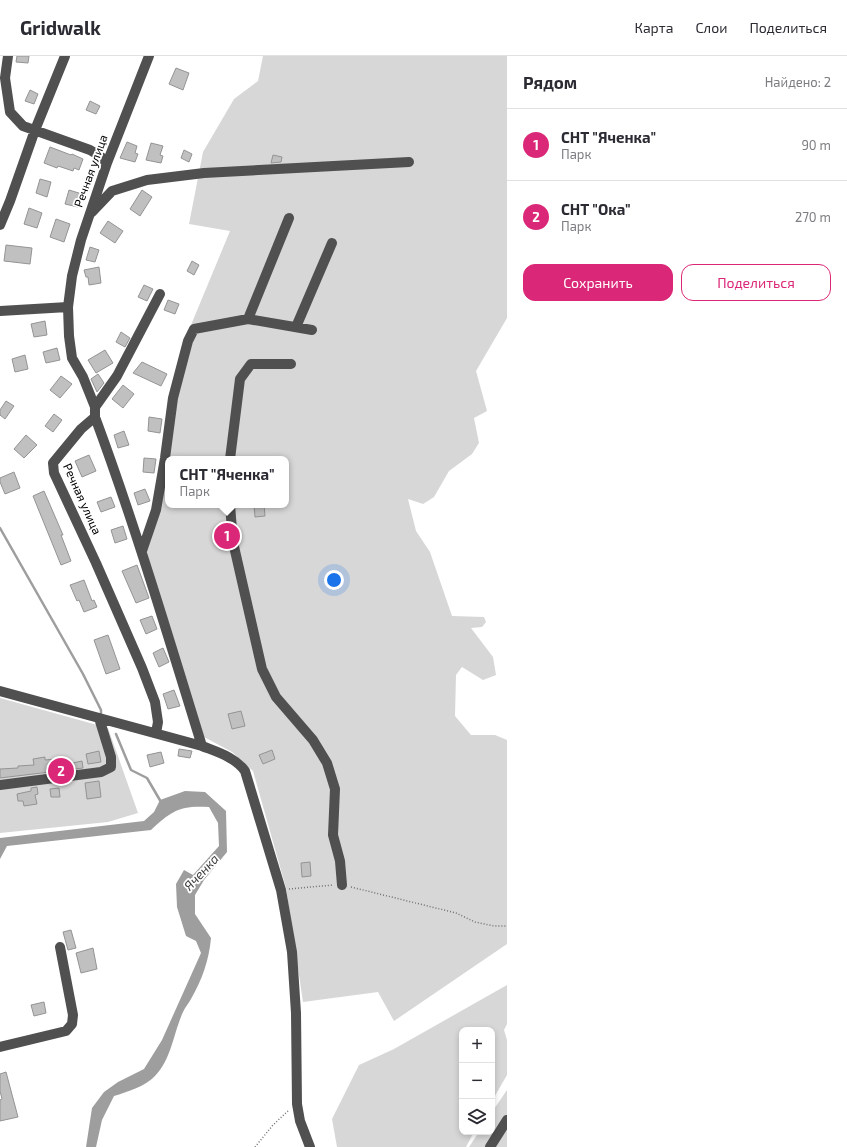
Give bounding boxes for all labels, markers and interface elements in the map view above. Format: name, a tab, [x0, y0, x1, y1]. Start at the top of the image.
text: Gridwalk	[20, 16, 101, 39]
text: Карта	[634, 19, 673, 36]
text: Слои	[695, 19, 727, 36]
text: Поделиться	[749, 19, 827, 36]
text: Рядом	[523, 72, 577, 92]
text: Найдено: 2	[765, 74, 831, 90]
text: СНТ "Яченка"	[561, 128, 656, 146]
street label: Речная улица	[70, 132, 111, 209]
text: 1	[533, 137, 539, 153]
text: 90 m	[801, 137, 831, 153]
text: Парк	[561, 146, 591, 162]
text: СНТ "Ока"	[561, 200, 631, 218]
text: 2	[532, 209, 540, 225]
text: 270 m	[795, 209, 831, 225]
text: Парк	[561, 218, 591, 234]
button: Сохранить	[523, 264, 673, 301]
button: Поделиться	[681, 264, 831, 301]
popup	[165, 456, 289, 508]
street label: Речная улица	[60, 461, 105, 537]
text: СНТ "Яченка"	[179, 465, 275, 483]
text: Парк	[179, 483, 210, 499]
pin: 1	[214, 521, 240, 551]
your location	[324, 570, 344, 590]
pin: 2	[48, 756, 74, 786]
water label: Яченка	[180, 851, 222, 893]
map controls	[459, 1027, 495, 1135]
button: +	[459, 1027, 495, 1063]
button: −	[459, 1063, 495, 1099]
button: layers	[459, 1099, 495, 1135]

